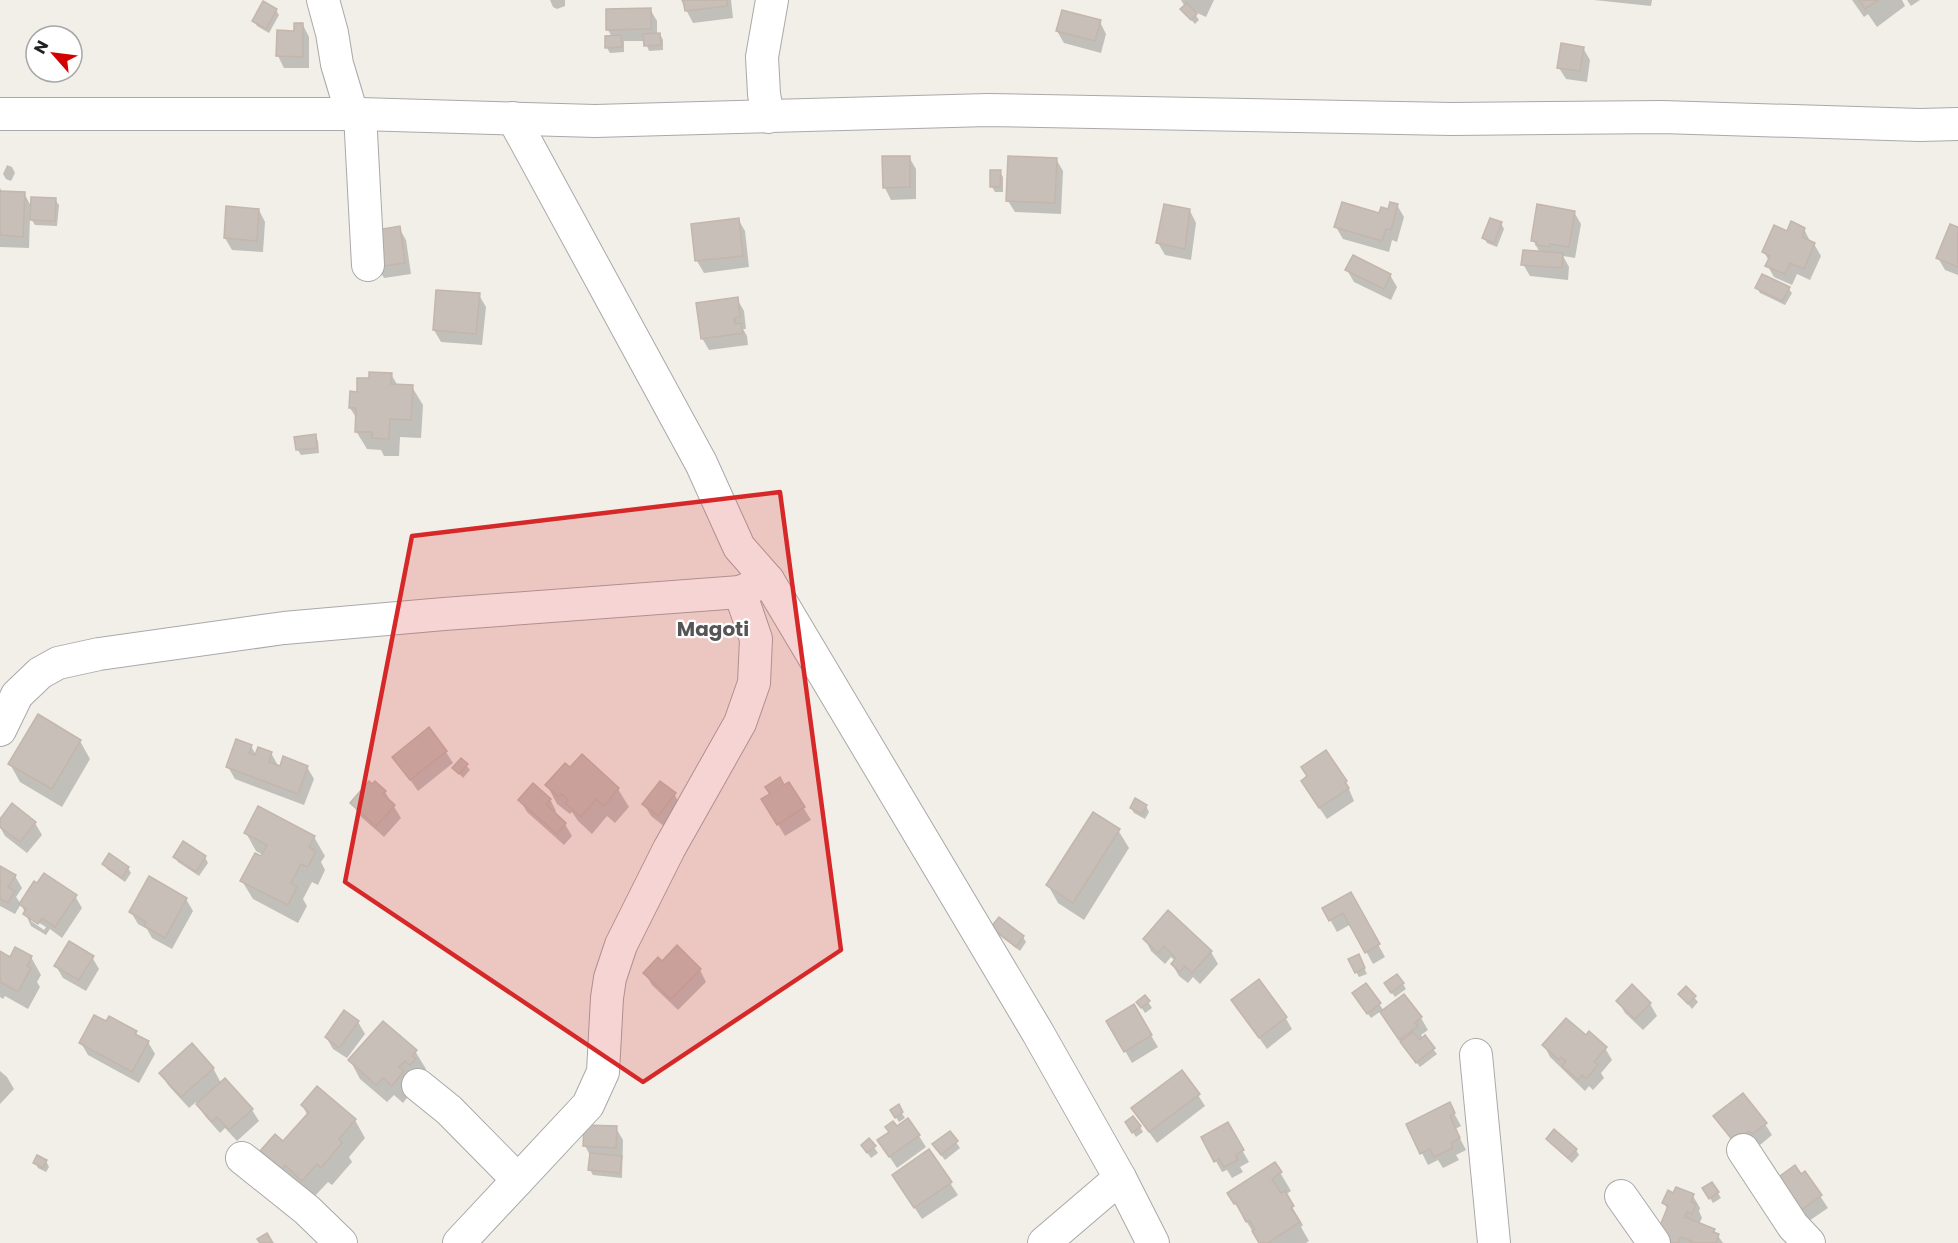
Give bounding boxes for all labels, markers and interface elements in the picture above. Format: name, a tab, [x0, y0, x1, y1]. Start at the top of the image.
north arrow	[24, 24, 84, 84]
text: N	[28, 36, 54, 58]
district label: Magoti	[677, 615, 749, 643]

